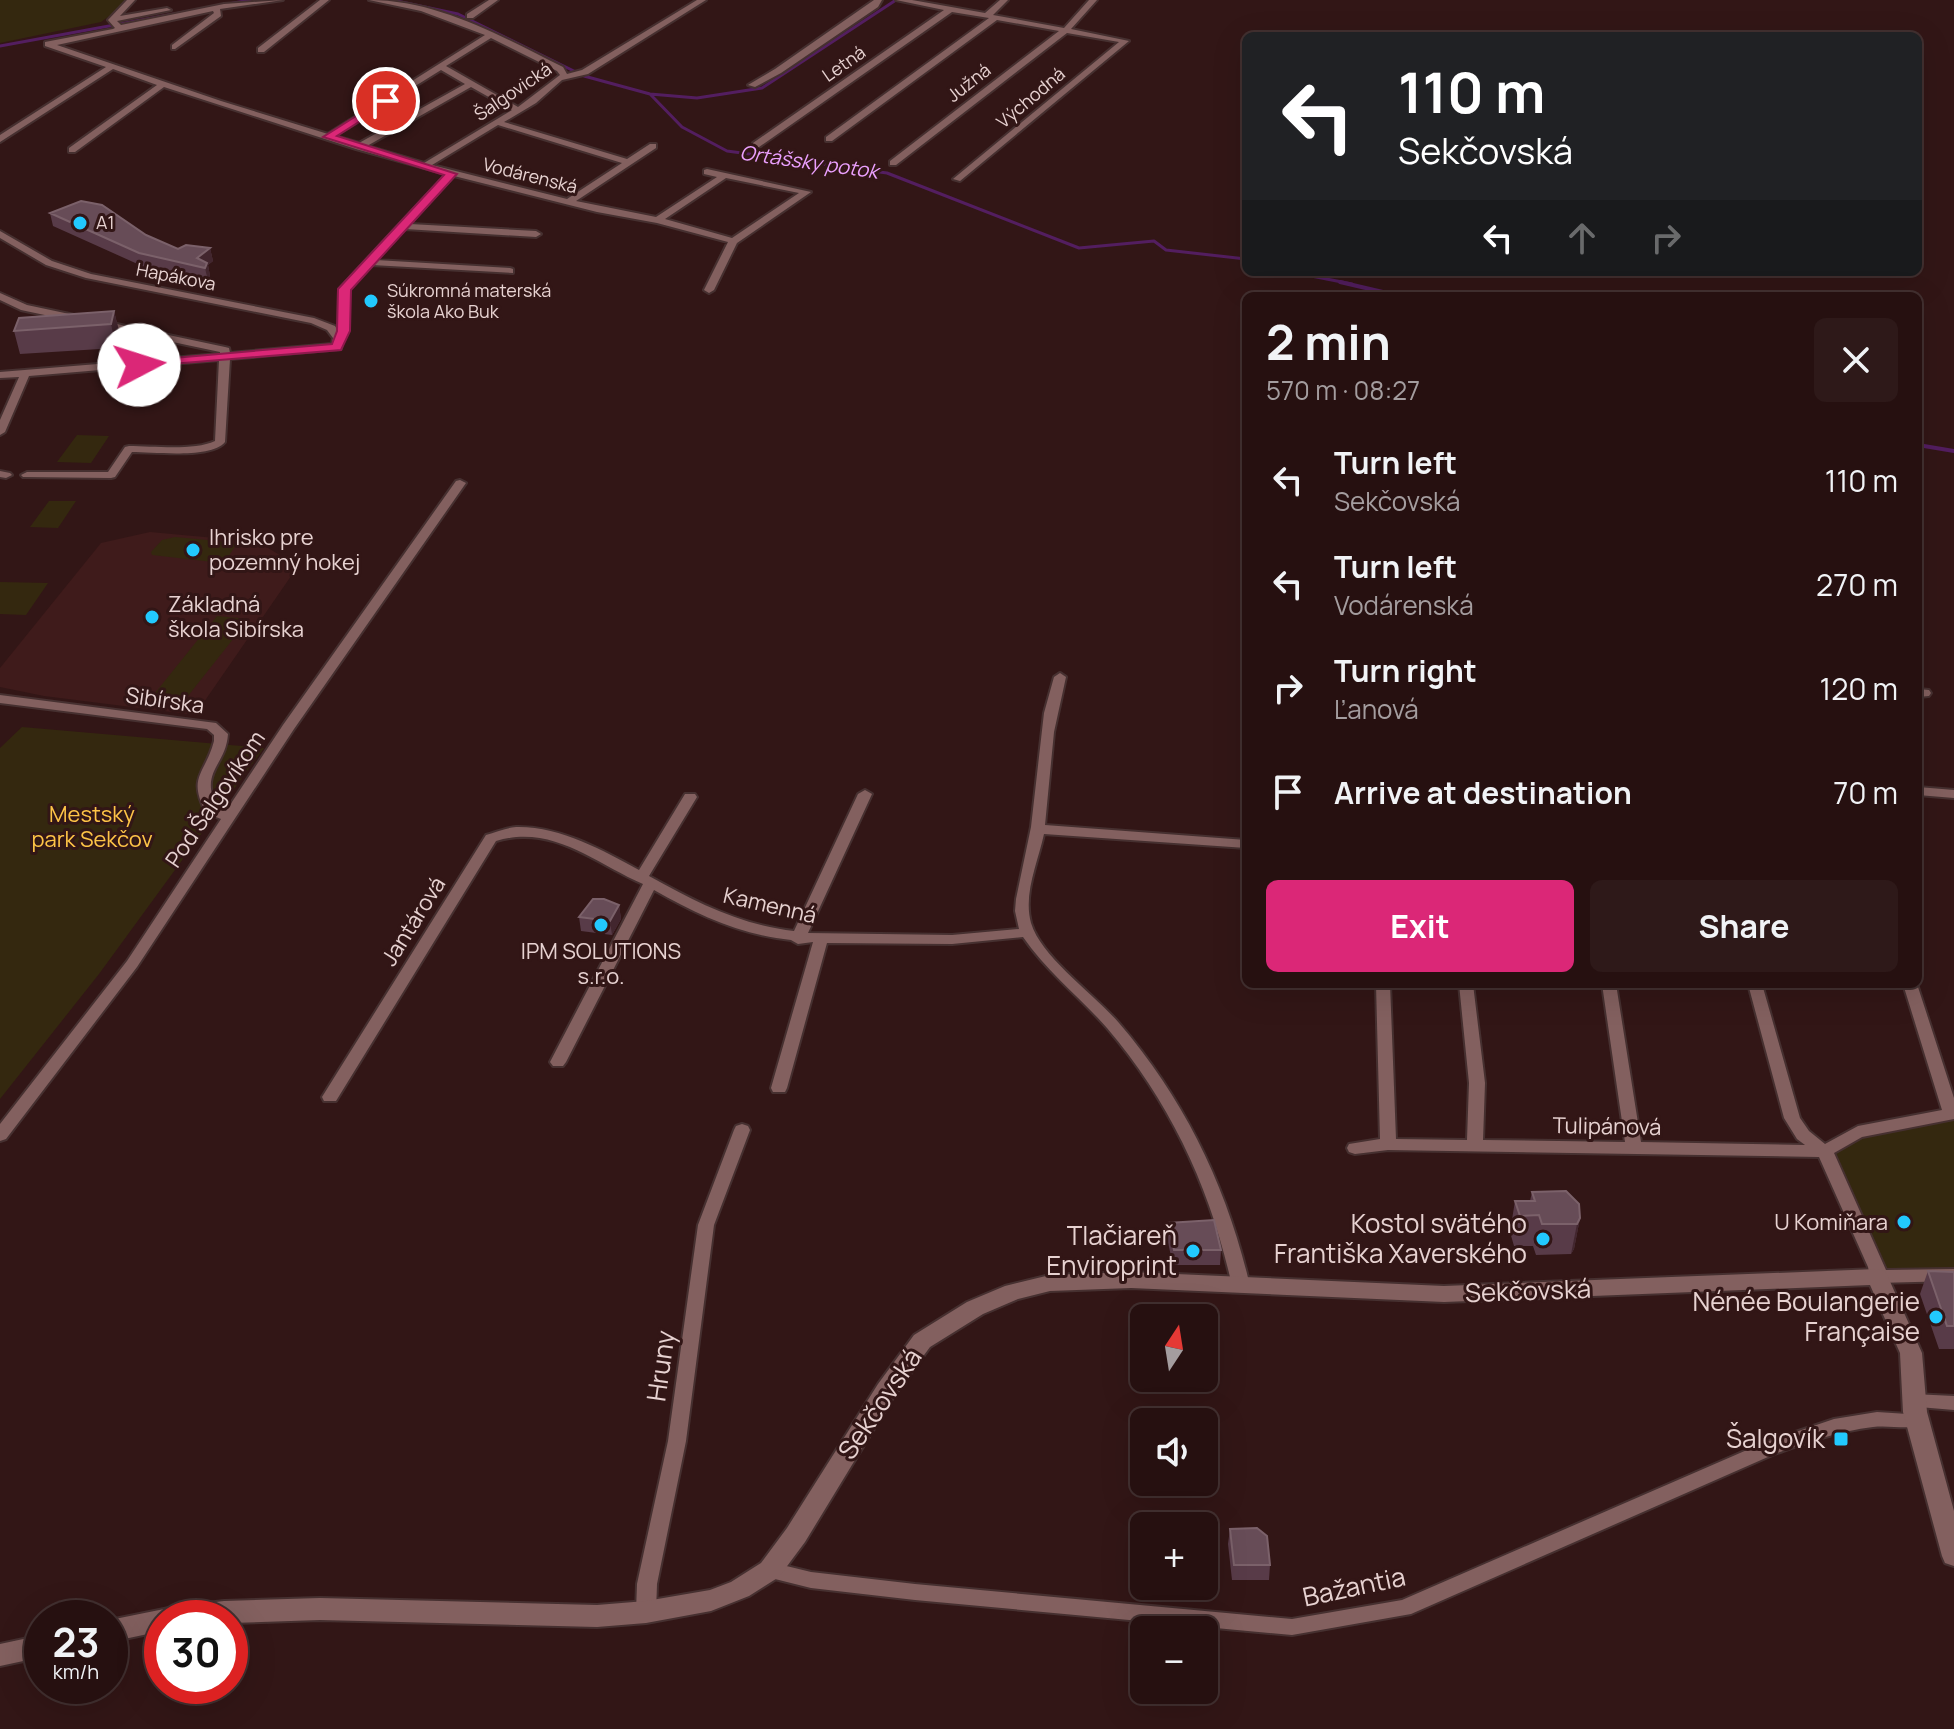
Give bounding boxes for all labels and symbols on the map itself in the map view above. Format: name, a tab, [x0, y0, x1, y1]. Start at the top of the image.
street label: Letná	[817, 40, 870, 87]
street label: Šalgovická	[469, 56, 556, 126]
street label: Južná	[942, 58, 995, 107]
street label: Východná	[991, 61, 1070, 133]
pin	[352, 67, 420, 135]
water label: Ortášsky potok	[738, 138, 883, 185]
street label: Vodárenská	[480, 152, 580, 198]
place label: A1	[96, 210, 114, 234]
marker: A1	[71, 214, 89, 232]
street label: Hapákova	[134, 257, 218, 295]
place label: Súkromná materská škola Ako Buk	[387, 278, 551, 323]
marker: Súkromná materská škola Ako Buk	[362, 292, 380, 310]
position arrow	[97, 323, 181, 407]
place label: Ihrisko pre pozemný hokej	[209, 522, 360, 577]
marker: Ihrisko pre pozemný hokej	[184, 541, 202, 559]
place label: Základná škola Sibírska	[168, 589, 304, 644]
marker: Základná škola Sibírska	[143, 608, 161, 626]
street label: Sibírska	[124, 680, 206, 720]
street label: Pod Šalgovíkom	[158, 725, 272, 873]
park label: Mestský park Sekčov	[31, 799, 153, 854]
street label: Jantárová	[374, 871, 452, 971]
street label: Kamenná	[720, 880, 820, 930]
marker: IPM SOLUTIONS s.r.o.	[592, 916, 610, 934]
place label: IPM SOLUTIONS s.r.o.	[521, 936, 681, 991]
street label: Tulipánová	[1552, 1110, 1662, 1142]
place label: Kostol svätého Františka Xaverského	[1274, 1205, 1527, 1271]
place label: U Komiňara	[1774, 1207, 1888, 1237]
marker: U Komiňara	[1895, 1213, 1913, 1231]
place label: Tlačiareň Enviroprint	[1046, 1217, 1177, 1283]
marker: Kostol svätého Františka Xaverského	[1534, 1230, 1552, 1248]
marker: Tlačiareň Enviroprint	[1184, 1242, 1202, 1260]
street label: Sekčovská	[1464, 1270, 1592, 1310]
place label: Nénée Boulangerie Française	[1692, 1283, 1920, 1349]
north arrow	[1130, 1304, 1218, 1392]
marker: Nénée Boulangerie Française	[1927, 1308, 1945, 1326]
street label: Hruny	[637, 1328, 683, 1404]
street label: Sekčovská	[829, 1341, 929, 1466]
place label: Šalgovík	[1726, 1420, 1826, 1456]
marker: Šalgovík	[1832, 1430, 1850, 1448]
street label: Bažantia	[1299, 1558, 1408, 1614]
speed limit sign: 30	[144, 1600, 248, 1704]

